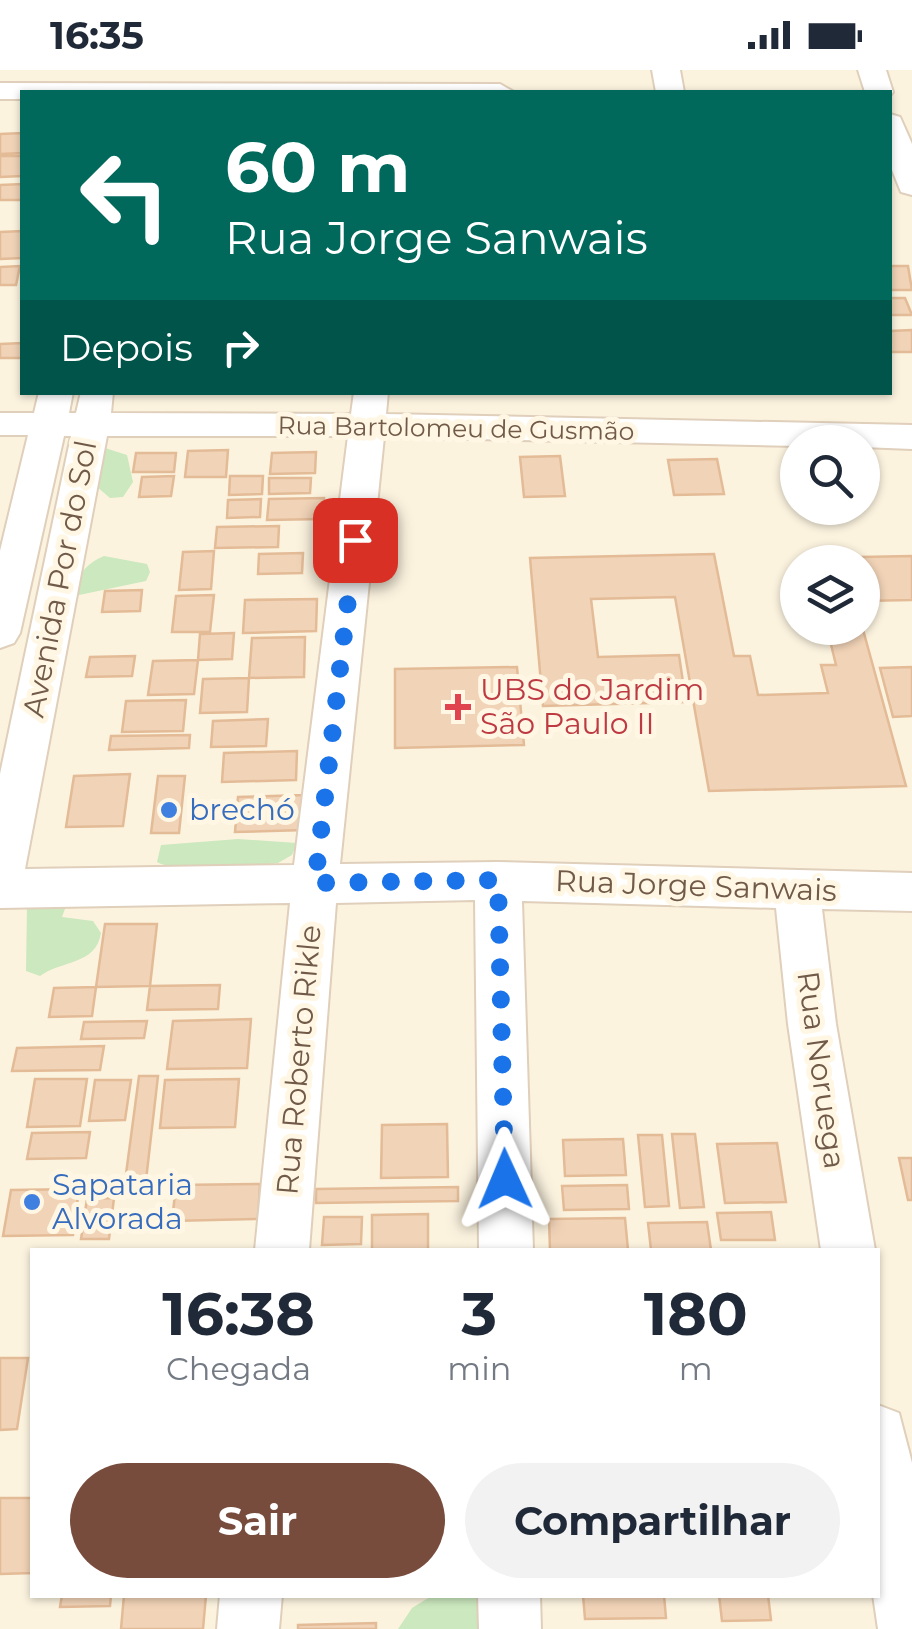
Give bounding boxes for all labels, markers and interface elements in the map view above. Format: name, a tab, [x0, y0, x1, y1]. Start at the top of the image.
text: 16:35	[50, 12, 144, 59]
text: 60 m	[225, 124, 410, 210]
icon: left	[60, 130, 190, 260]
text: Rua Jorge Sanwais	[225, 210, 648, 265]
icon: right	[213, 320, 268, 375]
text: Depois	[60, 324, 193, 371]
street label: Rua Bartolomeu de Gusmão	[277, 410, 635, 446]
map controls	[780, 425, 880, 645]
button: search	[780, 425, 880, 525]
street label: Avenida Por do Sol	[15, 437, 104, 720]
pin	[313, 498, 398, 583]
icon: arrive	[328, 513, 383, 568]
button: layers	[780, 545, 880, 645]
place label: UBS do Jardim São Paulo II	[480, 671, 704, 742]
marker: UBS do Jardim São Paulo II	[445, 694, 471, 720]
place label: brechó	[189, 791, 295, 828]
marker: brechó	[158, 799, 180, 821]
street label: Rua Jorge Sanwais	[555, 862, 837, 909]
street label: Rua Roberto Rikle	[268, 923, 329, 1197]
street label: Rua Noruega	[789, 969, 854, 1171]
position arrow	[453, 1127, 557, 1231]
place label: Sapataria Alvorada	[52, 1166, 193, 1237]
marker: Sapataria Alvorada	[21, 1191, 43, 1213]
text: 16:38	[162, 1277, 315, 1350]
text: 3	[462, 1277, 497, 1350]
text: 180	[644, 1277, 748, 1350]
text: Chegada	[166, 1349, 311, 1388]
text: min	[447, 1349, 511, 1388]
text: m	[679, 1349, 713, 1388]
button: Sair	[70, 1463, 445, 1578]
button: Compartilhar	[465, 1463, 840, 1578]

